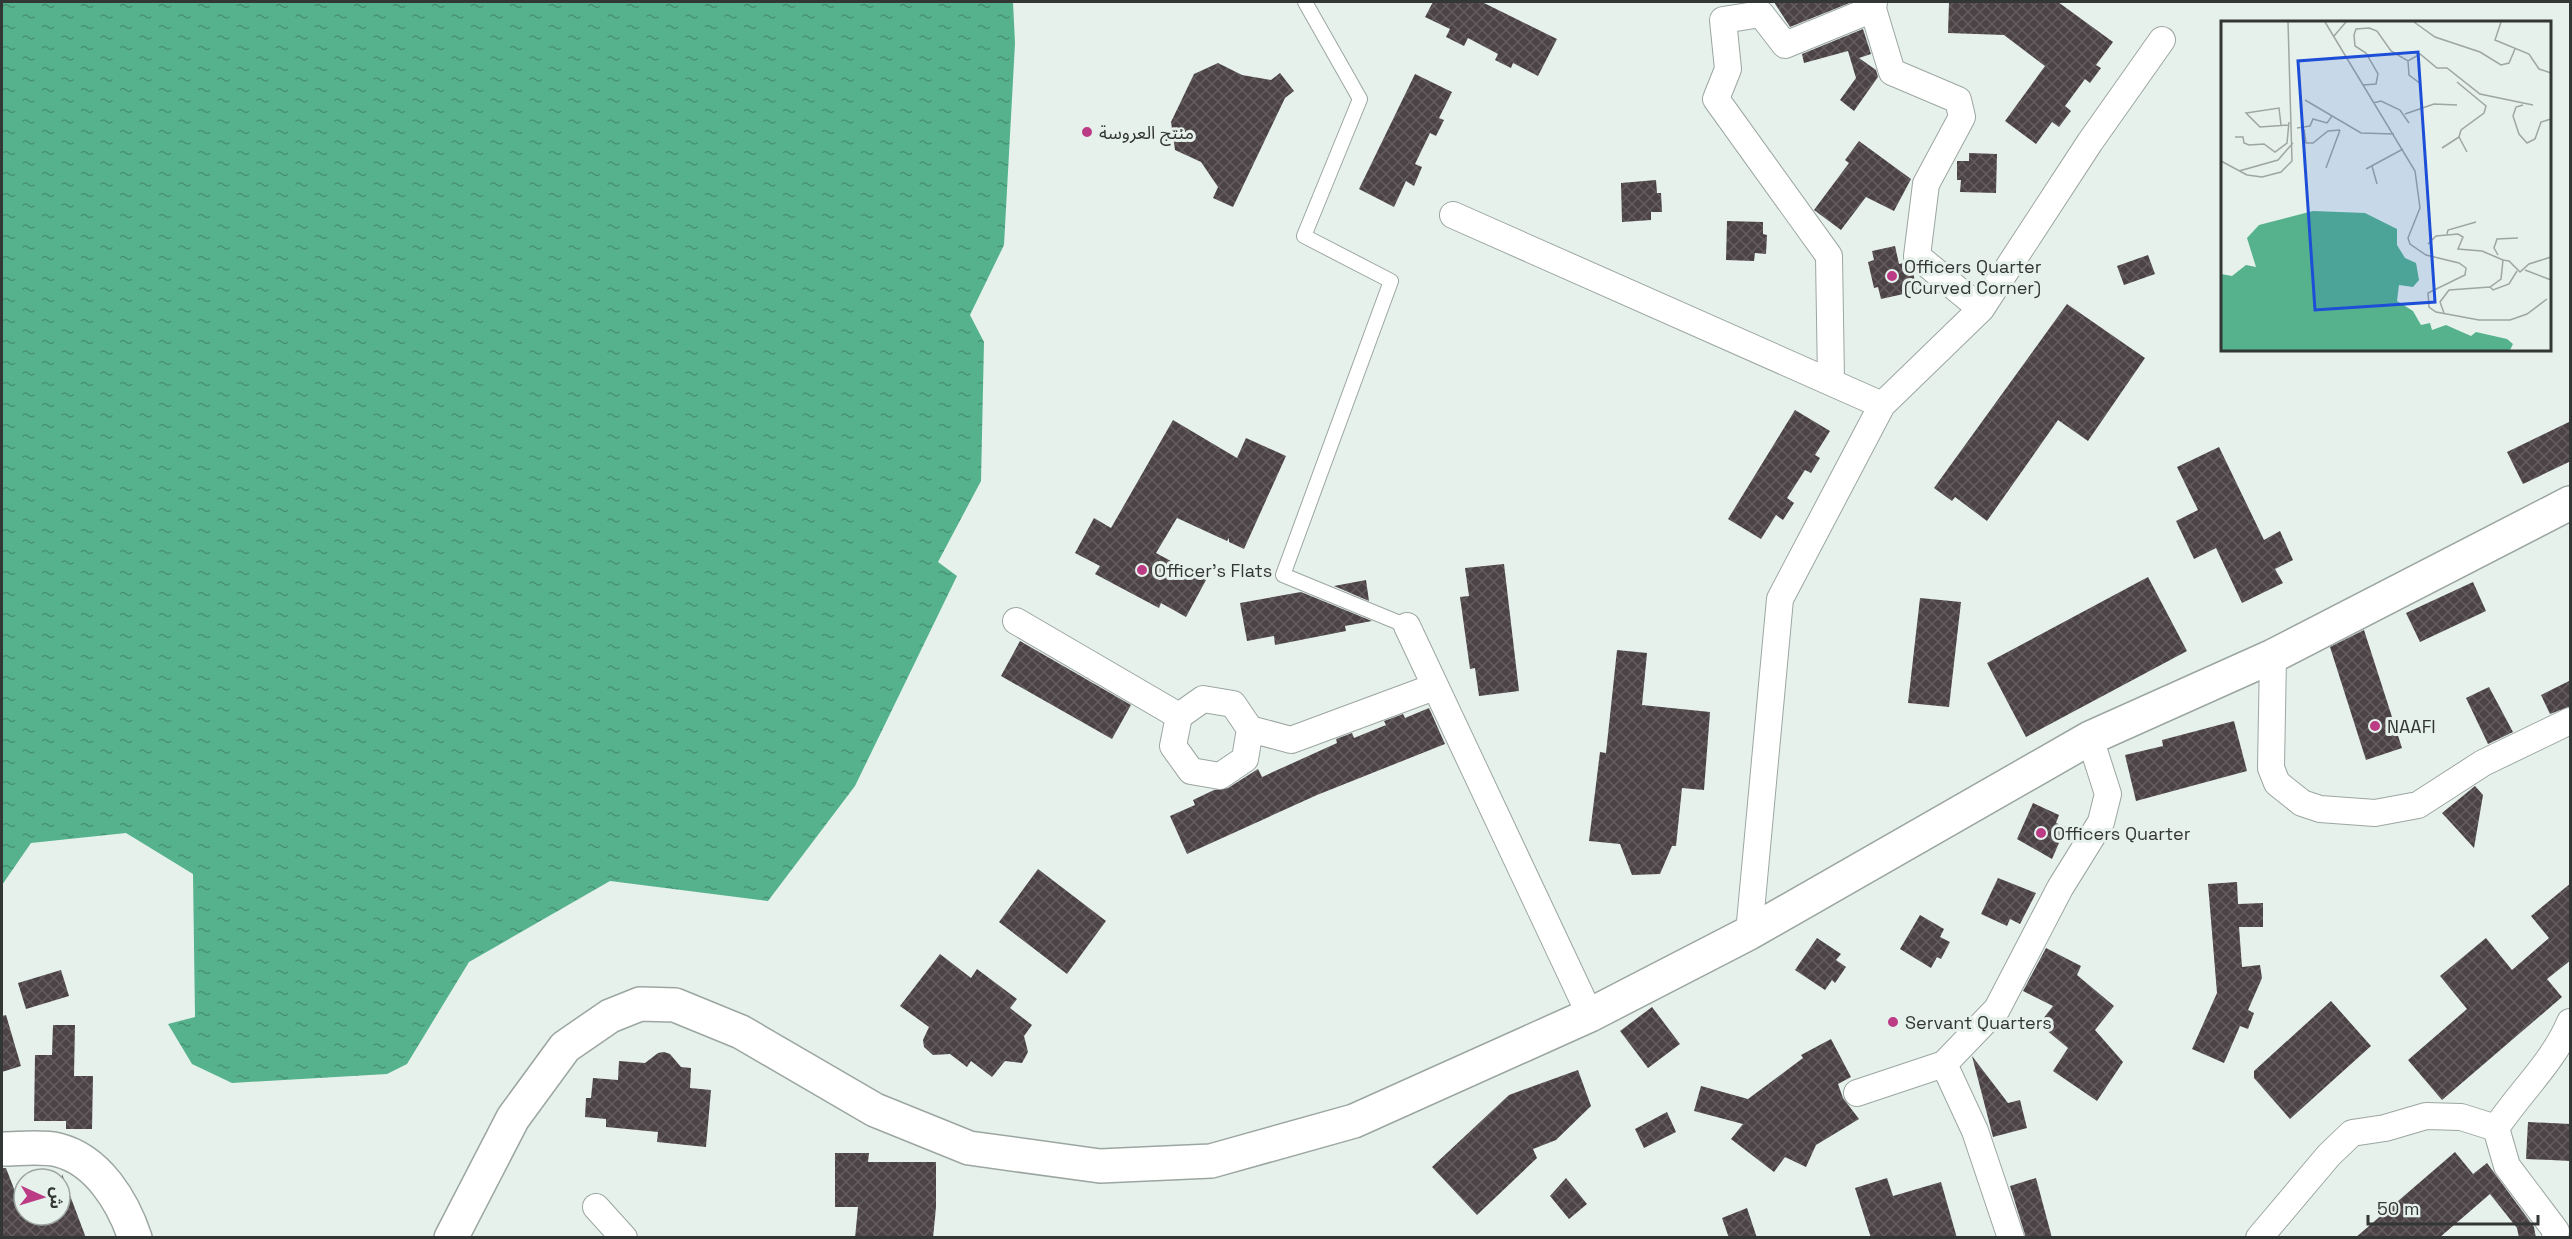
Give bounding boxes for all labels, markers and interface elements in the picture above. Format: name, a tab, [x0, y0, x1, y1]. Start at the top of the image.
inset map	[2221, 21, 2551, 351]
place label: منتج العروسة	[1099, 121, 1194, 146]
marker: منتج العروسة	[1080, 125, 1094, 139]
place label: Officers Quarter (Curved Corner)	[1904, 255, 2042, 299]
marker: Officers Quarter (Curved Corner)	[1885, 269, 1899, 283]
place label: Officer's Flats	[1154, 559, 1272, 582]
marker: Officer's Flats	[1135, 563, 1149, 577]
place label: NAAFI	[2387, 715, 2436, 738]
marker: NAAFI	[2368, 719, 2382, 733]
place label: Officers Quarter	[2053, 822, 2191, 845]
marker: Officers Quarter	[2034, 826, 2048, 840]
place label: Servant Quarters	[1905, 1011, 2052, 1034]
marker: Servant Quarters	[1886, 1015, 1900, 1029]
north arrow	[12, 1167, 72, 1227]
text: ش	[45, 1186, 68, 1210]
scale bar	[2368, 1188, 2538, 1226]
text: 50 m	[2377, 1197, 2419, 1220]

